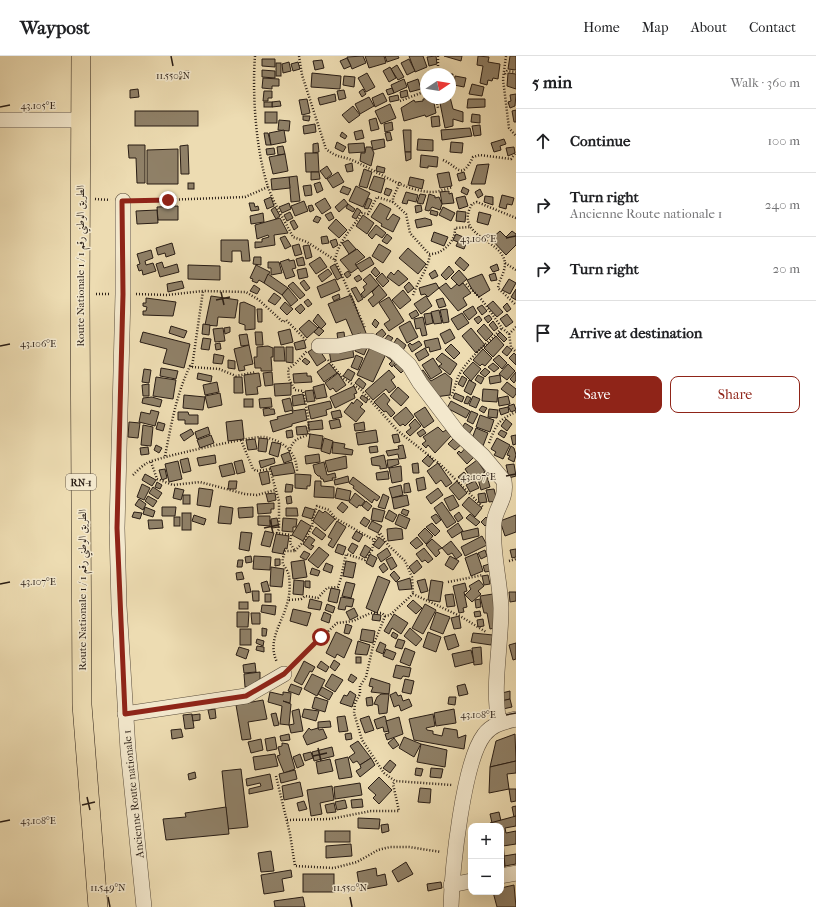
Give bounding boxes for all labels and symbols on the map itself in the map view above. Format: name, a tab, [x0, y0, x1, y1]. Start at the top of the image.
north arrow	[420, 68, 456, 104]
text: 11.550°N	[156, 70, 190, 82]
text: 43.105°E	[20, 100, 56, 112]
street label: Route Nationale 1 / الطريق الوطني رقم 1	[74, 185, 91, 347]
route end	[159, 191, 177, 209]
text: 43.106°E	[460, 233, 496, 245]
text: 43.106°E	[20, 338, 56, 350]
text: 43.107°E	[460, 471, 496, 483]
road number: RN-1	[66, 474, 96, 490]
street label: Route Nationale 1 / الطريق الوطني رقم 1	[76, 509, 93, 671]
text: 43.107°E	[20, 576, 56, 588]
route start	[312, 628, 330, 646]
text: 43.108°E	[460, 709, 496, 721]
street label: Ancienne Route nationale 1	[120, 729, 147, 860]
text: 43.108°E	[20, 815, 56, 827]
text: 11.549°N	[90, 882, 126, 894]
text: 11.550°N	[333, 882, 367, 894]

